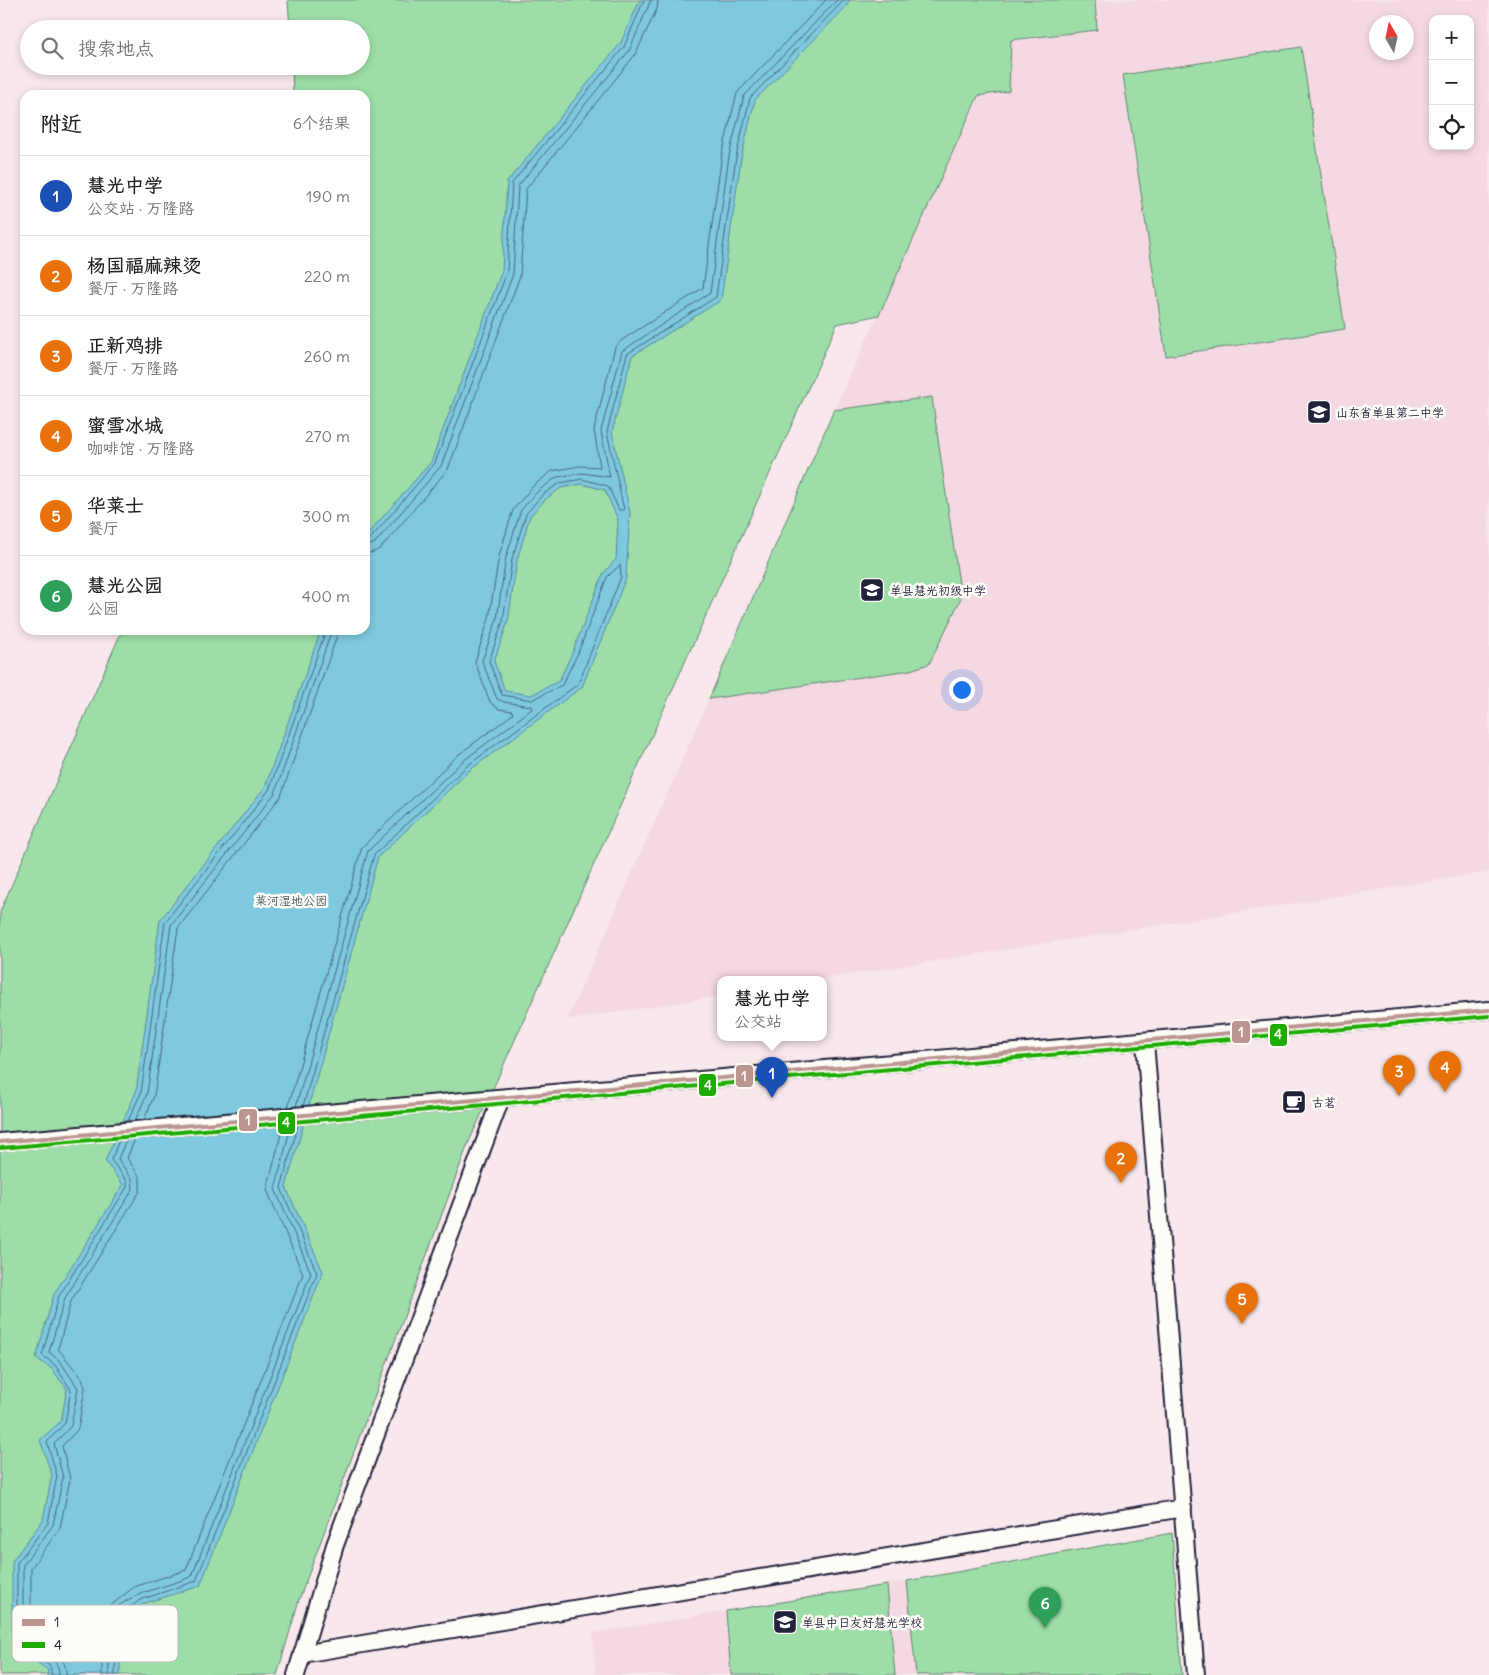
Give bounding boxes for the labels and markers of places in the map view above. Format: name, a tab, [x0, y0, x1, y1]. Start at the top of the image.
school or university icon: 山东省单县第二中学	[1306, 399, 1332, 425]
place label: 山东省单县第二中学	[1336, 405, 1444, 420]
school or university icon: 单县慧光初级中学	[859, 577, 885, 603]
place label: 单县慧光初级中学	[890, 583, 986, 598]
pin: 4	[1429, 1051, 1461, 1092]
pin: 3	[1383, 1055, 1415, 1096]
pin: 1	[756, 1057, 788, 1098]
cafe icon: 古茗	[1281, 1089, 1307, 1115]
place label: 古茗	[1312, 1095, 1336, 1110]
pin: 2	[1105, 1142, 1137, 1183]
pin: 5	[1226, 1283, 1258, 1324]
pin: 6	[1029, 1587, 1061, 1628]
school or university icon: 单县中日友好慧光学校	[772, 1609, 798, 1635]
place label: 单县中日友好慧光学校	[802, 1615, 922, 1630]

